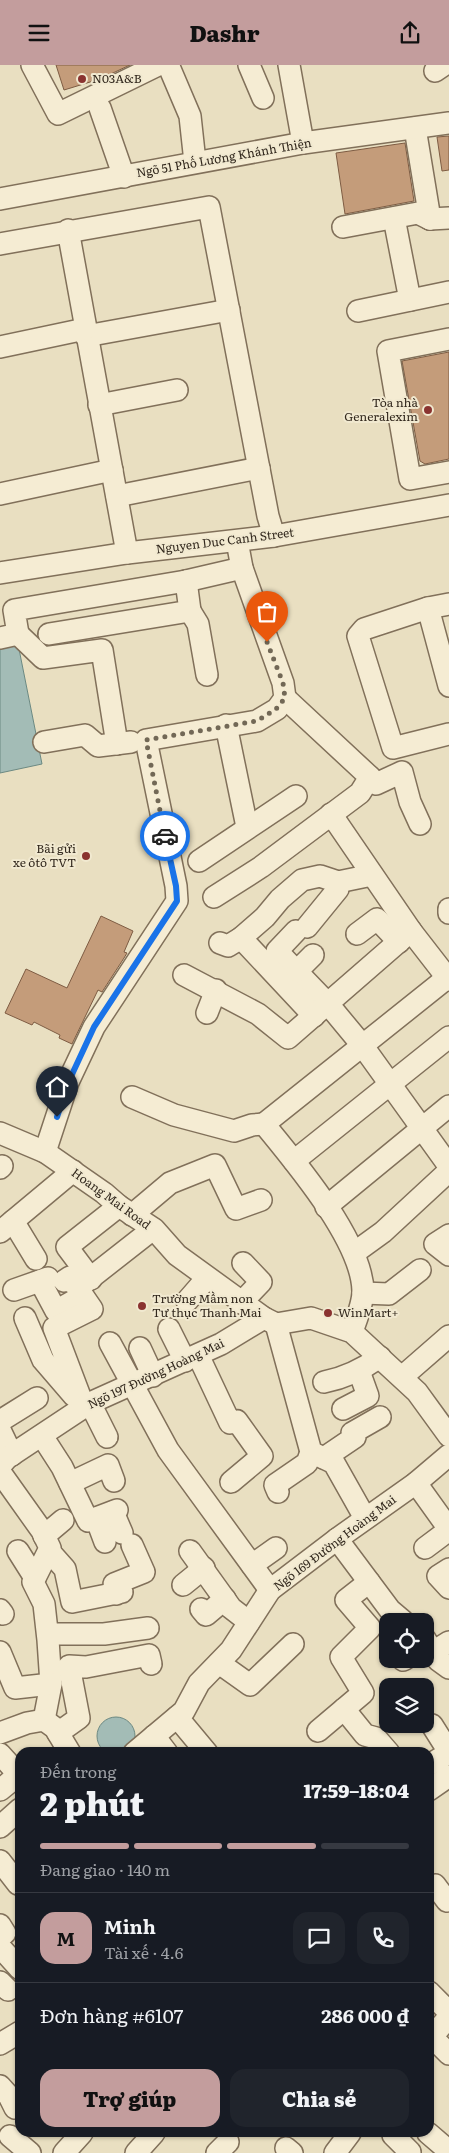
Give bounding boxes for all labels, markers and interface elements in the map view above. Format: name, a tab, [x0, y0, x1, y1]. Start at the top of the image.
text: Dashr	[189, 16, 260, 49]
icon: menu	[25, 19, 53, 47]
icon: share	[396, 19, 424, 47]
place label: N03A&B	[92, 69, 142, 87]
marker: N03A&B	[76, 73, 88, 85]
street label: Ngõ 51 Phố Lương Khánh Thiện	[135, 133, 313, 181]
place label: Tòa nhà Generalexim	[344, 393, 419, 425]
marker: Tòa nhà Generalexim	[422, 404, 434, 416]
street label: Nguyen Duc Canh Street	[155, 523, 295, 557]
pin	[246, 591, 288, 642]
icon: bag	[253, 598, 281, 626]
courier	[140, 811, 190, 861]
icon: car	[151, 822, 179, 850]
place label: Bãi gửi xe ôtô TVT	[13, 839, 76, 871]
marker: Bãi gửi xe ôtô TVT	[80, 850, 92, 862]
pin	[36, 1066, 78, 1117]
icon: home	[43, 1073, 71, 1101]
street label: Hoang Mai Road	[68, 1163, 155, 1234]
place label: Trường Mầm non Tư thục Thanh Mai	[152, 1289, 261, 1321]
marker: Trường Mầm non Tư thục Thanh Mai	[136, 1300, 148, 1312]
place label: WinMart+	[338, 1303, 398, 1321]
marker: WinMart+	[322, 1307, 334, 1319]
street label: Ngõ 197 Đường Hoàng Mai	[84, 1333, 227, 1413]
street label: Ngõ 169 Đường Hoàng Mai	[269, 1490, 399, 1594]
map controls	[379, 1613, 434, 1733]
button: locate	[379, 1613, 434, 1668]
button: layers	[379, 1678, 434, 1733]
text: Đến trong	[40, 1759, 116, 1783]
text: 17:59–18:04	[304, 1776, 409, 1804]
text: 2 phút	[40, 1778, 144, 1826]
text: Đang giao · 140 m	[40, 1857, 170, 1881]
text: Minh	[104, 1912, 156, 1940]
button: chat	[293, 1912, 345, 1964]
button: phone	[357, 1912, 409, 1964]
text: M	[57, 1924, 75, 1952]
text: Tài xế · 4.6	[104, 1940, 183, 1964]
text: Đơn hàng #6107	[40, 2001, 183, 2029]
text: 286 000 ₫	[321, 2001, 409, 2029]
button: Trợ giúp	[40, 2069, 220, 2127]
button: Chia sẻ	[230, 2069, 409, 2127]

